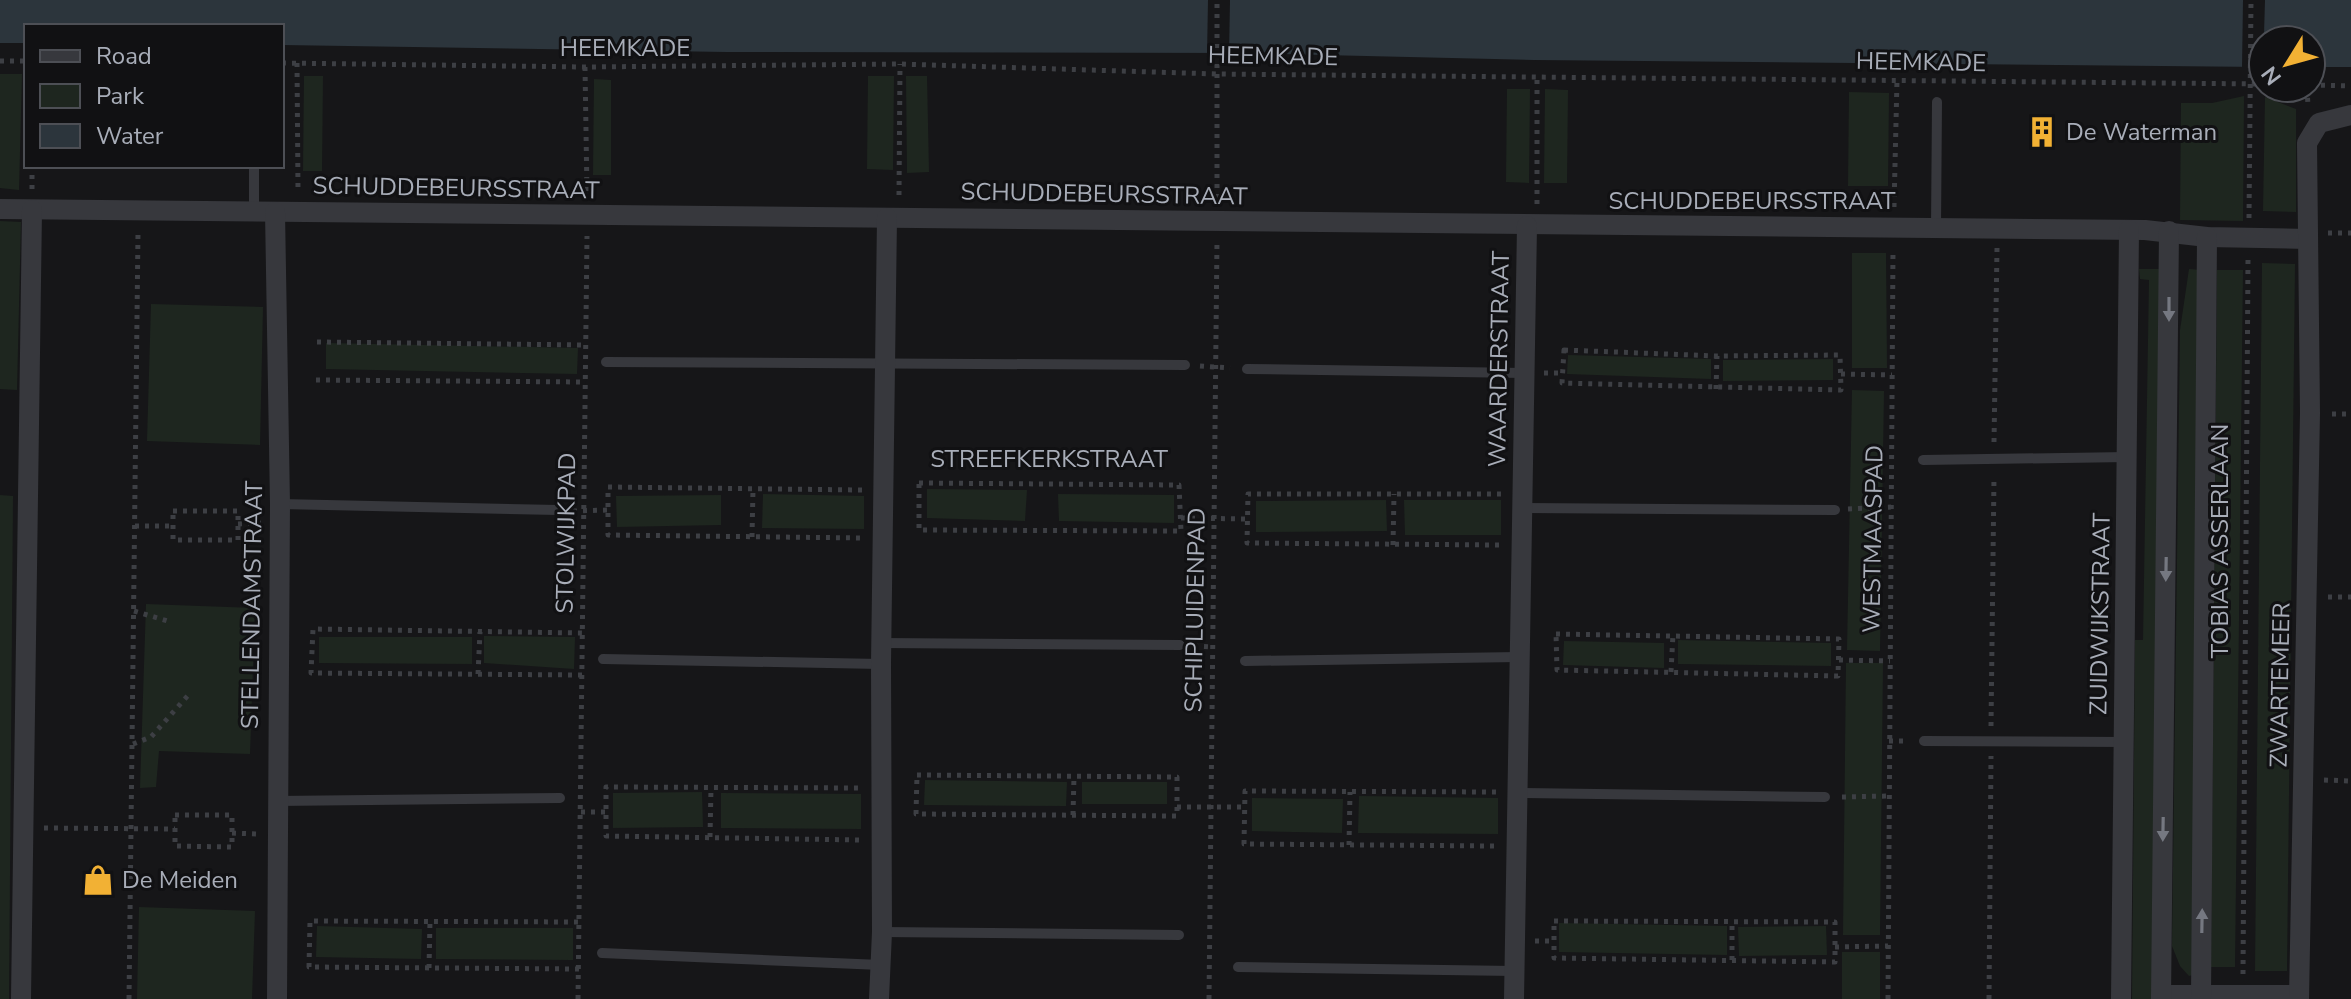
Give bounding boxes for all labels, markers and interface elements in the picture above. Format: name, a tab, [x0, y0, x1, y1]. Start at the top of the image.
legend	[24, 24, 284, 168]
north arrow	[2247, 24, 2327, 104]
street label: HEEMKADE	[560, 32, 690, 64]
street label: HEEMKADE	[1208, 39, 1338, 73]
text: Road	[96, 40, 152, 72]
street label: HEEMKADE	[1856, 45, 1986, 79]
text: N	[2255, 60, 2289, 91]
text: Park	[96, 80, 145, 112]
building icon: De Waterman	[2025, 115, 2059, 149]
place label: De Waterman	[2066, 116, 2217, 148]
text: Water	[96, 120, 164, 152]
street label: SCHUDDEBEURSSTRAAT	[312, 169, 600, 207]
street label: SCHUDDEBEURSSTRAAT	[960, 175, 1248, 213]
street label: SCHUDDEBEURSSTRAAT	[1609, 185, 1896, 217]
street label: WAARDERSTRAAT	[1481, 250, 1517, 467]
one-way arrow	[2163, 297, 2175, 322]
street label: TOBIAS ASSERLAAN	[2204, 424, 2236, 658]
street label: STREEFKERKSTRAAT	[930, 443, 1168, 475]
street label: WESTMAASPAD	[1855, 445, 1891, 633]
street label: STOLWIJKPAD	[549, 452, 583, 614]
street label: STELLENDAMSTRAAT	[234, 480, 270, 729]
street label: SCHIPLUIDENPAD	[1177, 507, 1213, 713]
street label: ZUIDWIJKSTRAAT	[2082, 512, 2118, 715]
one-way arrow	[2160, 557, 2172, 582]
street label: ZWARTEMEER	[2263, 602, 2297, 768]
one-way arrow	[2157, 817, 2169, 842]
shop icon: De Meiden	[81, 863, 115, 897]
place label: De Meiden	[122, 864, 238, 896]
one-way arrow	[2196, 908, 2208, 933]

